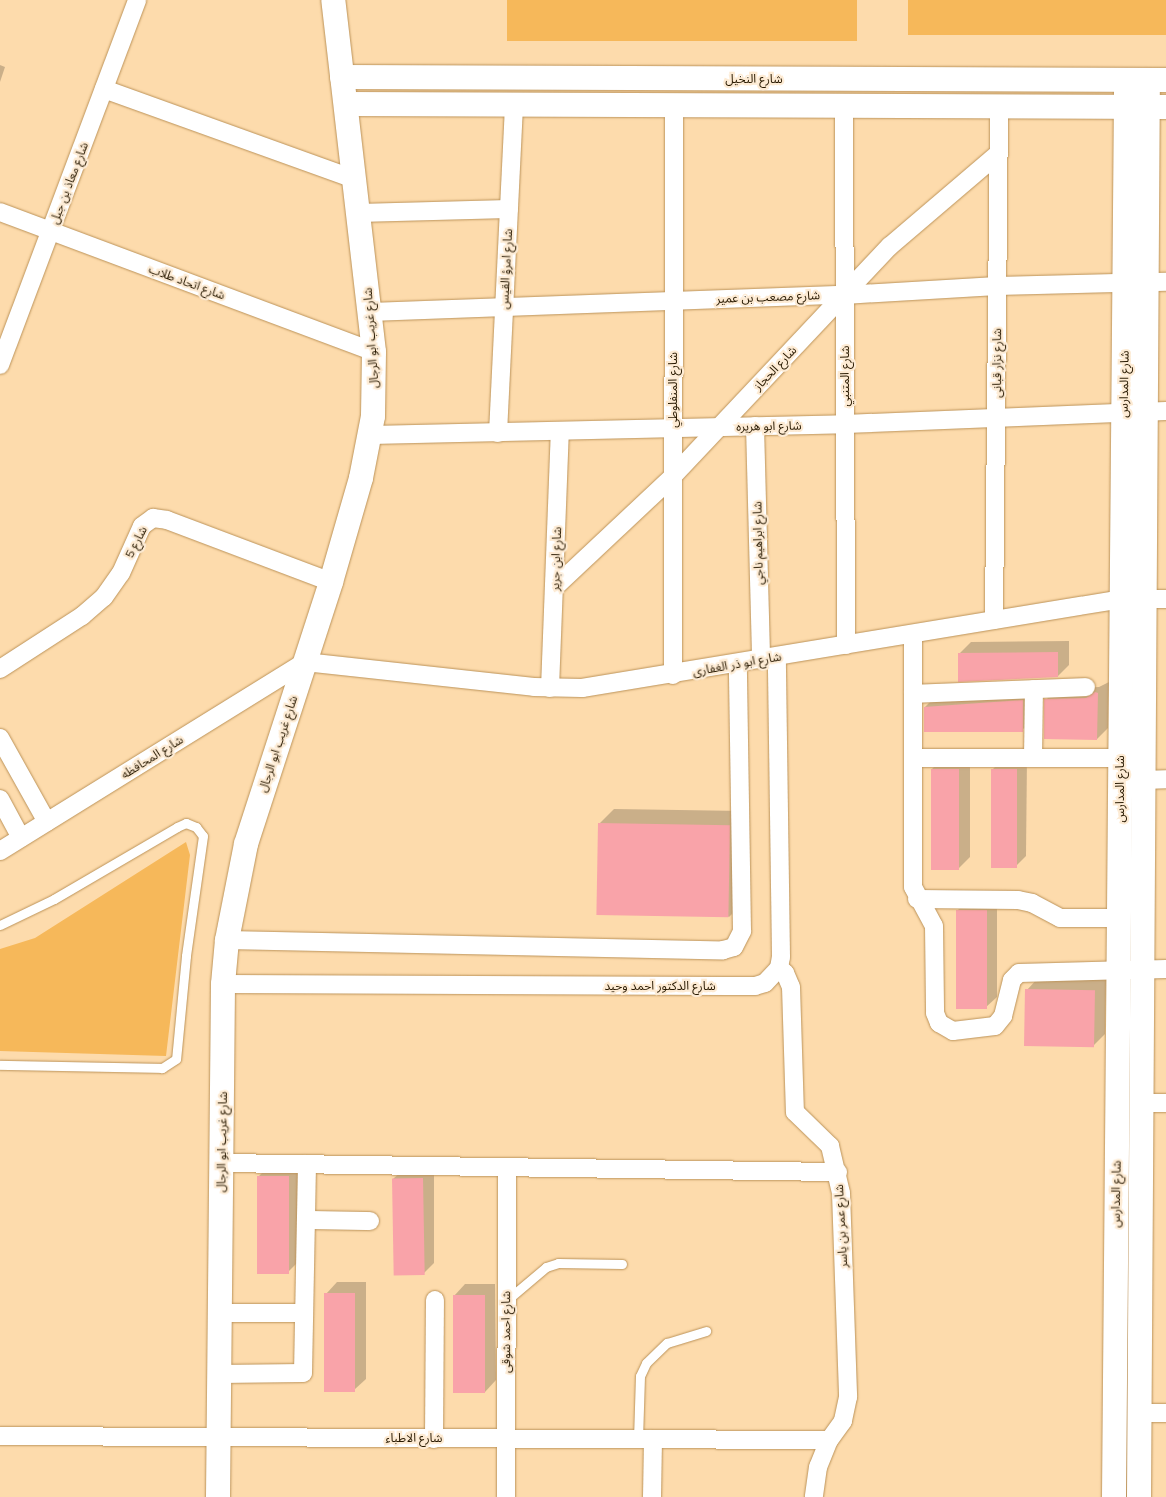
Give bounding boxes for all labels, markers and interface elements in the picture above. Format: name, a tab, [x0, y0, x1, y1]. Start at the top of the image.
street label: شارع النخيل	[725, 72, 783, 86]
street label: شارع معاذ بن جبل	[47, 140, 91, 226]
street label: شارع امرؤ القيس	[497, 228, 515, 310]
street label: شارع اتحاد طلاب	[147, 262, 227, 302]
street label: شارع غريب ابو الرجال	[360, 287, 382, 389]
street label: شارع مصعب بن عمير	[716, 288, 820, 306]
street label: شارع نزار قبانى	[990, 328, 1004, 398]
street label: شارع الحجاز	[750, 343, 800, 393]
street label: شارع المتنبي	[838, 346, 852, 406]
street label: شارع المدارس	[1116, 350, 1132, 418]
street label: شارع المنفلوطي	[666, 352, 680, 428]
street label: شارع ابو هريره	[736, 418, 802, 434]
street label: شارع ابراهيم ناجي	[750, 501, 766, 585]
street label: شارع 5	[122, 524, 150, 560]
street label: شارع ابن جرير	[548, 527, 564, 591]
street label: شارع ابو ذر الغفارى	[692, 649, 782, 679]
street label: شارع غريب ابو الرجال	[256, 694, 300, 794]
street label: شارع المحافظه	[118, 732, 186, 782]
street label: شارع المدارس	[1113, 755, 1127, 823]
street label: شارع الدكتور احمد وحيد	[604, 979, 716, 993]
street label: شارع غريب ابو الرجال	[214, 1091, 230, 1193]
street label: شارع المدارس	[1108, 1160, 1124, 1228]
street label: شارع عمر بن ياسر	[832, 1184, 850, 1268]
street label: شارع احمد شوقى	[499, 1291, 513, 1373]
street label: شارع الاطباء	[385, 1431, 443, 1445]

